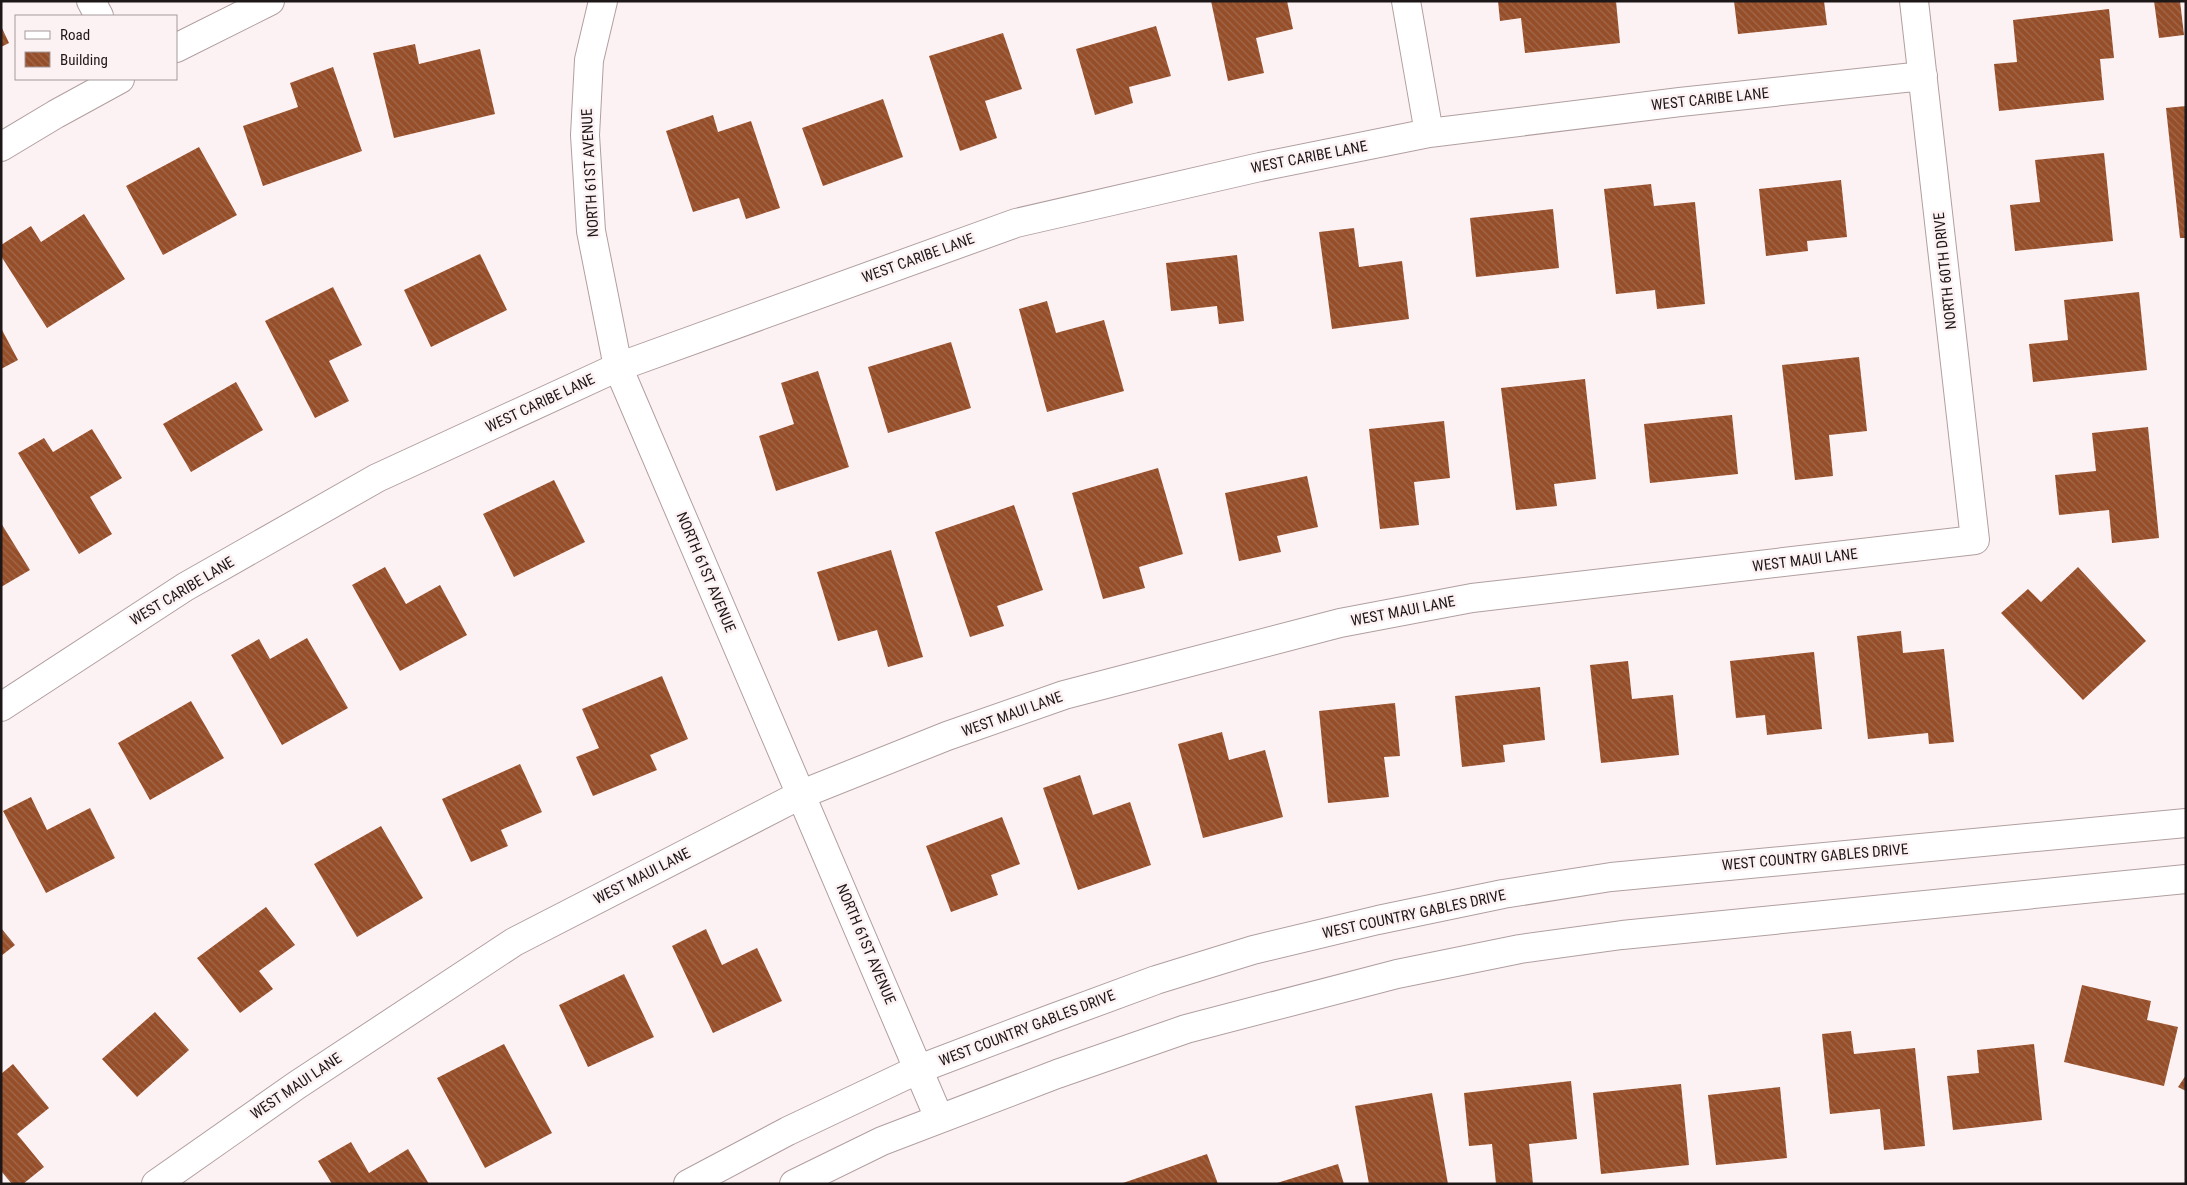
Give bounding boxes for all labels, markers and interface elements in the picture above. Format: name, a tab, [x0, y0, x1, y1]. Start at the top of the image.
legend	[15, 15, 178, 80]
text: Road	[60, 26, 90, 44]
text: Building	[60, 51, 108, 69]
street label: WEST CARIBE LANE	[1650, 84, 1770, 114]
street label: NORTH 61ST AVENUE	[578, 108, 602, 238]
street label: WEST CARIBE LANE	[1249, 137, 1369, 177]
street label: NORTH 60TH DRIVE	[1930, 212, 1960, 330]
street label: WEST CARIBE LANE	[859, 229, 977, 287]
street label: WEST CARIBE LANE	[483, 370, 597, 436]
street label: NORTH 61ST AVENUE	[673, 509, 739, 635]
street label: WEST MAUI LANE	[1751, 545, 1859, 575]
street label: WEST CARIBE LANE	[127, 553, 237, 629]
street label: WEST MAUI LANE	[1349, 592, 1457, 630]
street label: WEST MAUI LANE	[959, 687, 1065, 741]
street label: WEST COUNTRY GABLES DRIVE	[1721, 840, 1909, 874]
street label: WEST MAUI LANE	[591, 844, 693, 908]
street label: NORTH 61ST AVENUE	[833, 881, 899, 1007]
street label: WEST COUNTRY GABLES DRIVE	[1321, 886, 1507, 942]
street label: WEST COUNTRY GABLES DRIVE	[936, 986, 1118, 1070]
street label: WEST MAUI LANE	[247, 1049, 345, 1123]

